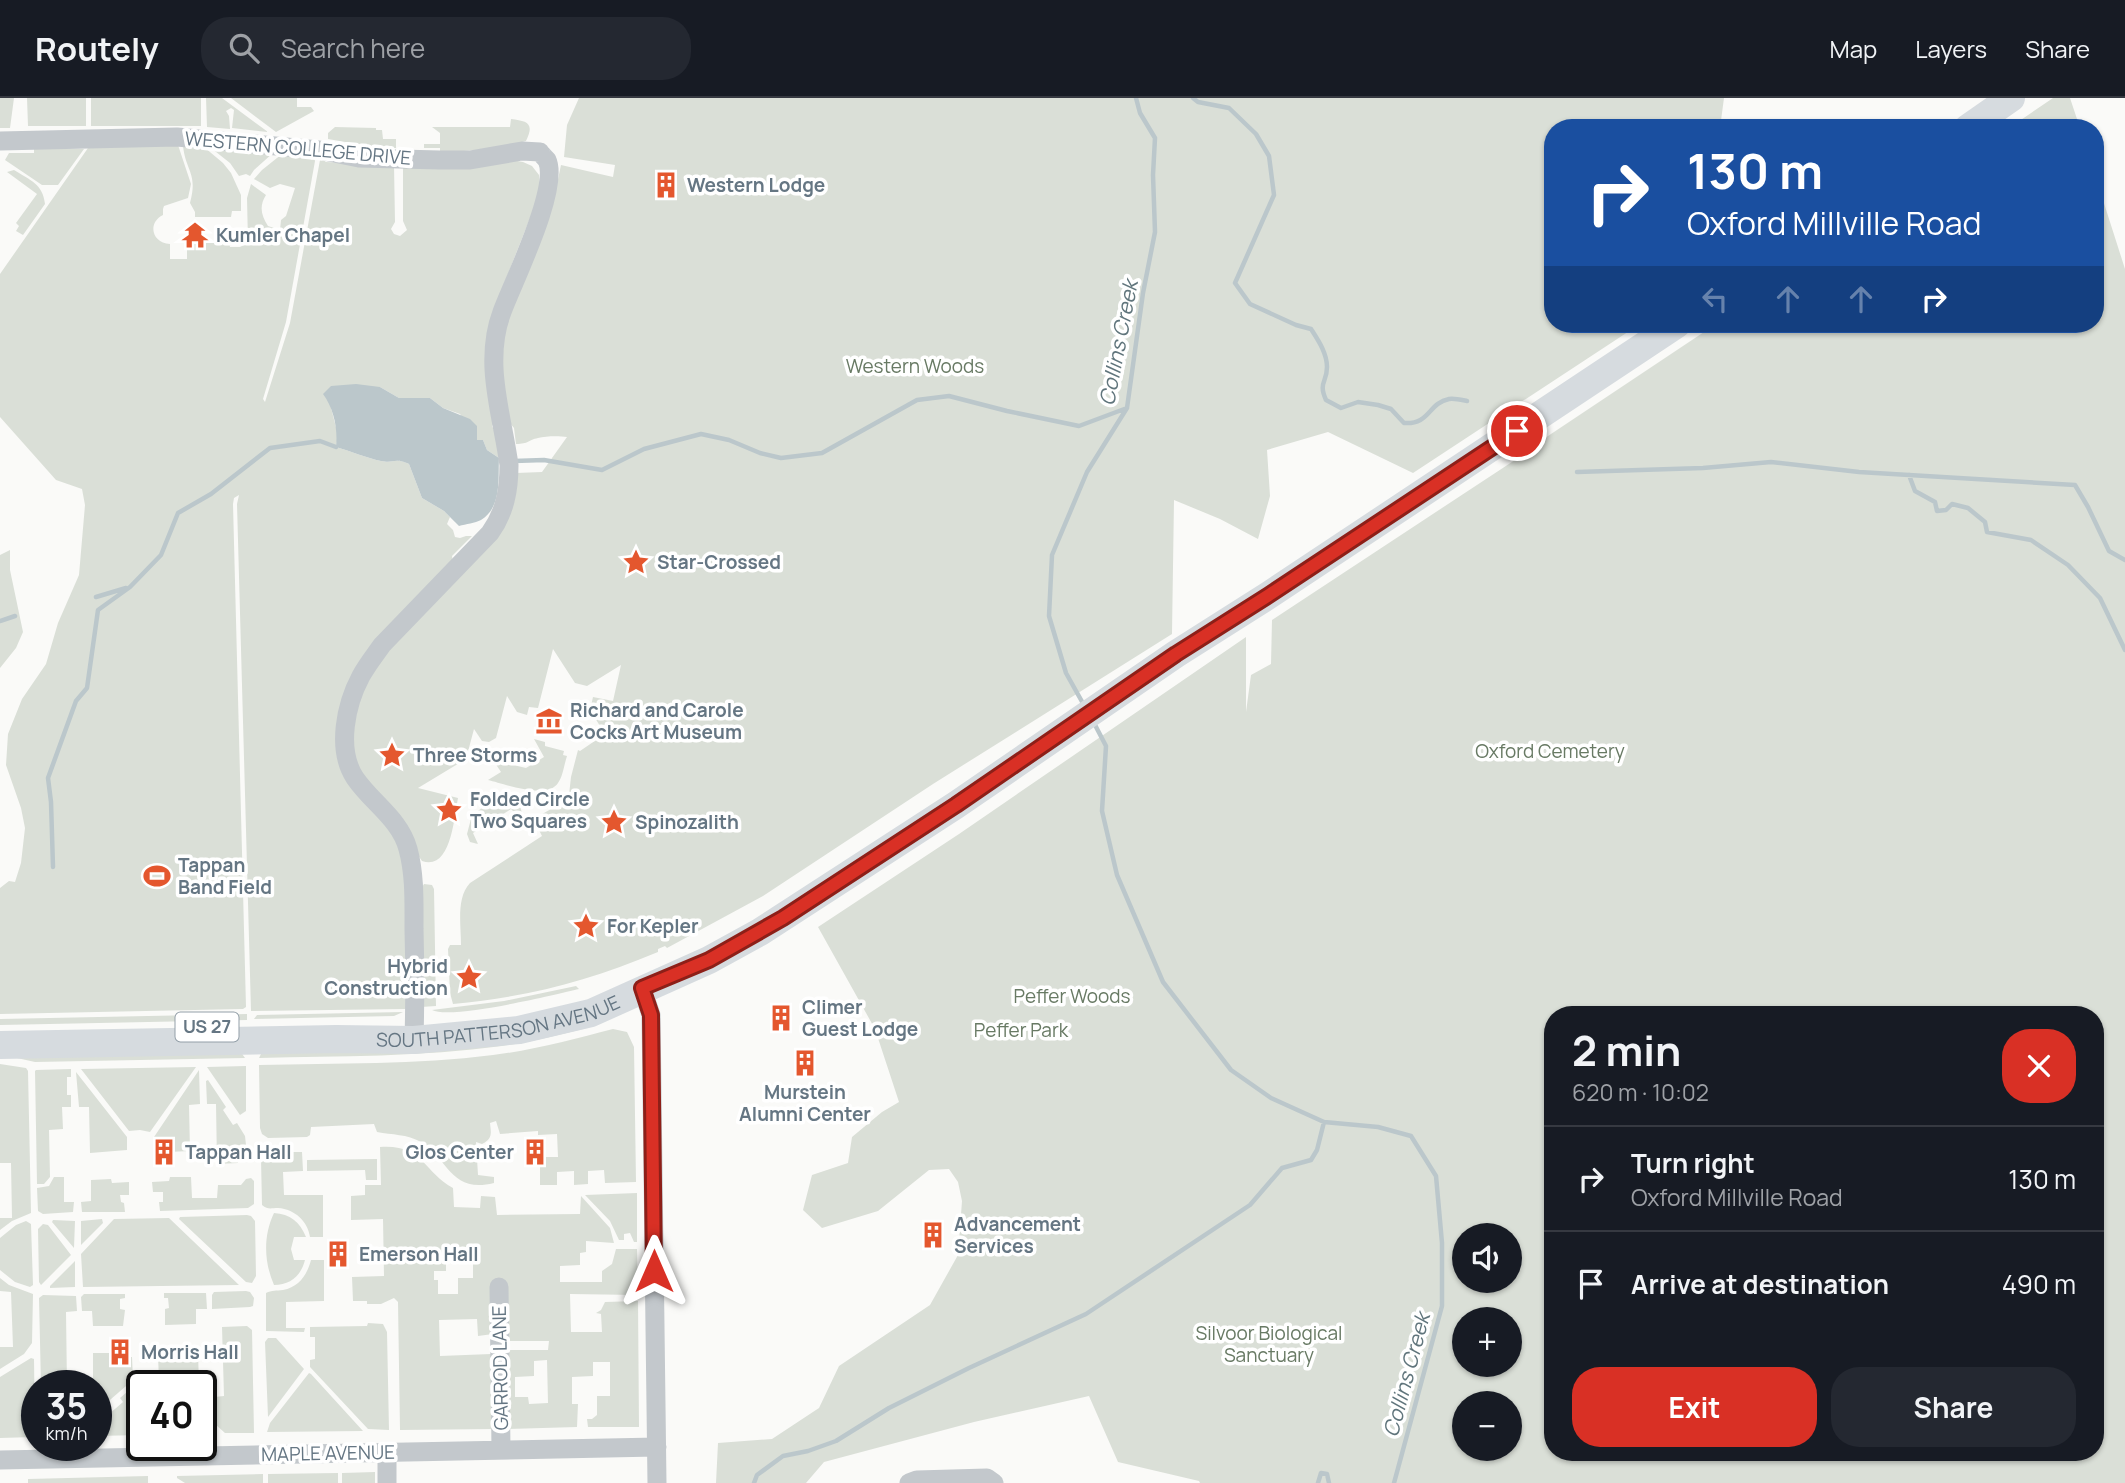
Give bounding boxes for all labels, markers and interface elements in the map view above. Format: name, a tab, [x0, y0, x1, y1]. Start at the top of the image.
search box	[201, 17, 691, 80]
text: Routely	[35, 26, 159, 71]
icon: search	[225, 29, 263, 67]
text: Search here	[281, 30, 425, 66]
text: Map	[1830, 32, 1877, 65]
text: Layers	[1915, 32, 1987, 65]
text: Share	[2025, 32, 2090, 65]
street label: WESTERN COLLEGE DRIVE	[184, 125, 412, 171]
text: 130 m	[1687, 137, 1823, 204]
icon: right	[1572, 147, 1663, 238]
building icon: Western Lodge	[651, 170, 681, 200]
place label: Western Lodge	[687, 172, 825, 198]
text: Oxford Millville Road	[1687, 201, 1982, 245]
temple icon: Kumler Chapel	[180, 220, 210, 250]
place label: Kumler Chapel	[216, 222, 350, 248]
water label: Collins Creek	[1092, 275, 1144, 408]
icon: left	[1696, 280, 1734, 318]
icon: ahead	[1769, 280, 1807, 318]
icon: ahead	[1842, 280, 1880, 318]
icon: right	[1915, 280, 1953, 318]
park label: Western Woods	[846, 353, 984, 379]
pin	[1487, 401, 1547, 461]
icon: arrive	[1498, 412, 1536, 450]
place icon: Star-Crossed	[621, 547, 651, 577]
place label: Star-Crossed	[657, 549, 781, 575]
place label: Richard and Carole Cocks Art Museum	[570, 697, 744, 745]
museum icon: Richard and Carole Cocks Art Museum	[534, 706, 564, 736]
park label: Oxford Cemetery	[1475, 738, 1625, 764]
place icon: Three Storms	[377, 740, 407, 770]
place label: Three Storms	[413, 742, 537, 768]
place label: Folded Circle Two Squares	[470, 786, 590, 834]
place icon: Folded Circle Two Squares	[434, 795, 464, 825]
place icon: Spinozalith	[599, 807, 629, 837]
place label: Spinozalith	[635, 809, 739, 835]
place label: Tappan Band Field	[178, 852, 272, 900]
sports icon: Tappan Band Field	[142, 861, 172, 891]
place icon: For Kepler	[571, 911, 601, 941]
place label: For Kepler	[607, 913, 699, 939]
place label: Hybrid Construction	[324, 953, 448, 1001]
place icon: Hybrid Construction	[454, 962, 484, 992]
park label: Peffer Woods	[1014, 983, 1130, 1009]
street label: SOUTH PATTERSON AVENUE	[376, 989, 624, 1053]
place label: Climer Guest Lodge	[802, 994, 918, 1042]
building icon: Climer Guest Lodge	[766, 1003, 796, 1033]
road number: US 27	[176, 1012, 238, 1042]
park label: Peffer Park	[974, 1017, 1069, 1043]
text: 2 min	[1572, 1021, 1681, 1079]
button: close	[2002, 1029, 2076, 1103]
building icon: Murstein Alumni Center	[790, 1048, 820, 1078]
text: 620 m · 10:02	[1572, 1076, 1709, 1108]
place label: Murstein Alumni Center	[739, 1079, 871, 1127]
building icon: Tappan Hall	[149, 1137, 179, 1167]
building icon: Glos Center	[520, 1137, 550, 1167]
place label: Tappan Hall	[185, 1139, 292, 1165]
place label: Glos Center	[405, 1139, 514, 1165]
text: Turn right	[1631, 1145, 1755, 1181]
icon: right	[1572, 1160, 1610, 1198]
text: 130 m	[2008, 1161, 2076, 1197]
text: Oxford Millville Road	[1631, 1181, 1843, 1213]
place label: Advancement Services	[954, 1211, 1081, 1259]
building icon: Advancement Services	[918, 1220, 948, 1250]
map controls	[1452, 1223, 1522, 1461]
button: sound	[1452, 1223, 1522, 1293]
position arrow	[617, 1234, 691, 1308]
building icon: Emerson Hall	[323, 1239, 353, 1269]
place label: Emerson Hall	[359, 1241, 479, 1267]
icon: arrive	[1572, 1265, 1610, 1303]
text: Arrive at destination	[1631, 1266, 1889, 1302]
text: 490 m	[2002, 1266, 2076, 1302]
street label: GARROD LANE	[486, 1305, 514, 1431]
water label: Collins Creek	[1376, 1307, 1437, 1440]
button: +	[1452, 1307, 1522, 1377]
park label: Silvoor Biological Sanctuary	[1195, 1320, 1343, 1368]
building icon: Morris Hall	[105, 1337, 135, 1367]
place label: Morris Hall	[141, 1339, 239, 1365]
button: Exit	[1572, 1367, 1817, 1447]
button: Share	[1831, 1367, 2076, 1447]
speed limit sign: 40	[126, 1370, 217, 1461]
text: 35	[46, 1382, 87, 1430]
button: −	[1452, 1391, 1522, 1461]
text: km/h	[46, 1421, 87, 1445]
street label: MAPLE AVENUE	[261, 1439, 395, 1467]

